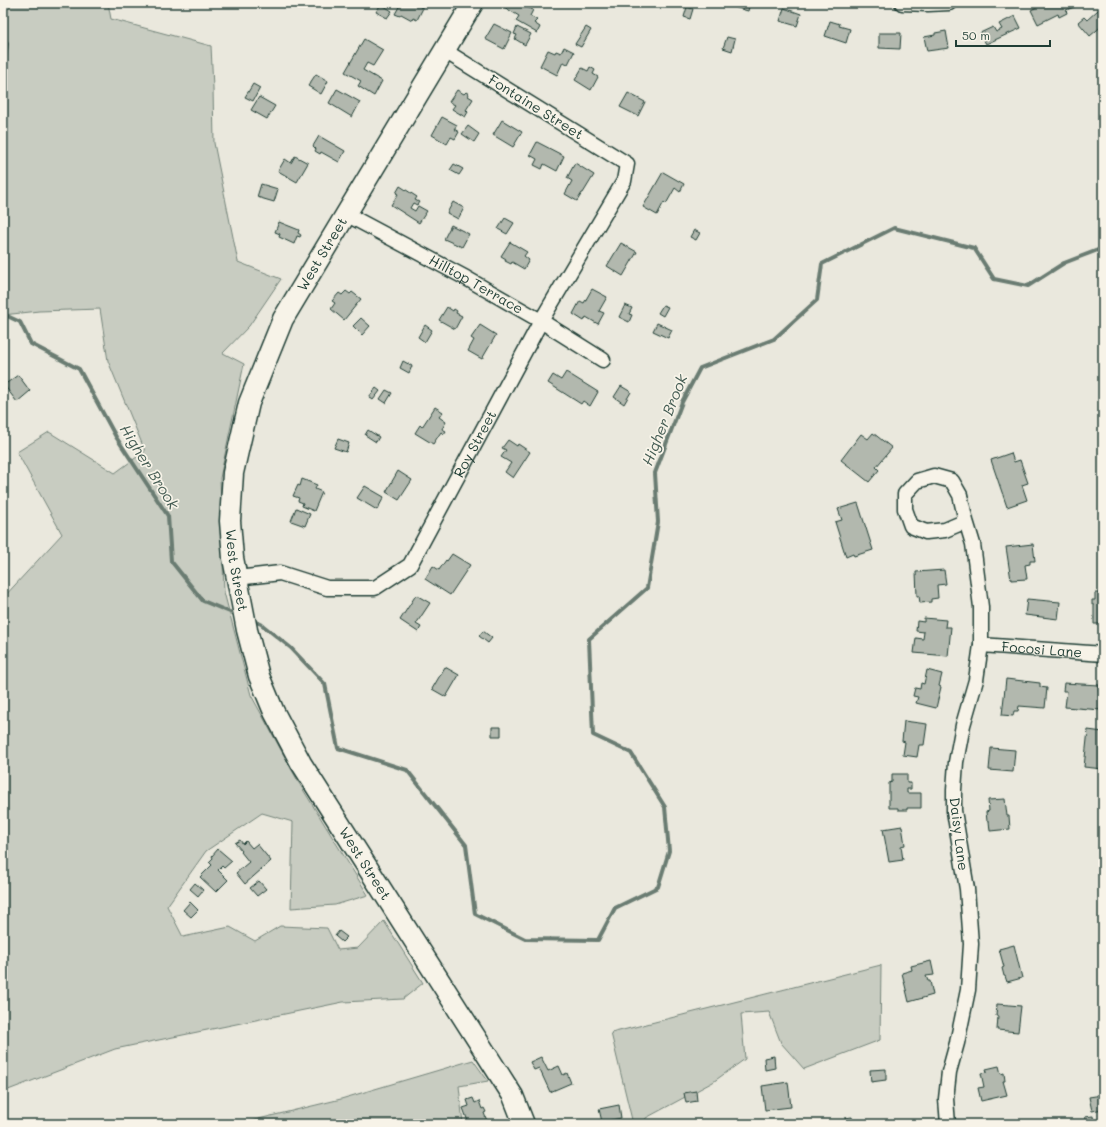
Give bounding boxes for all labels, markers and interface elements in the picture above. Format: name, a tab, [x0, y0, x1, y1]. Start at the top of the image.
scale bar	[956, 22, 1050, 48]
text: 50 m	[962, 27, 990, 43]
street label: Fontaine Street	[485, 70, 587, 143]
street label: West Street	[292, 213, 351, 294]
street label: Hilltop Terrace	[426, 250, 527, 318]
water label: Higher Brook	[637, 370, 692, 468]
street label: Roy Street	[449, 407, 500, 481]
water label: Higher Brook	[116, 420, 184, 514]
street label: West Street	[222, 528, 253, 613]
street label: Focosi Lane	[1001, 637, 1083, 661]
street label: Daisy Lane	[946, 796, 973, 872]
street label: West Street	[335, 823, 396, 903]

